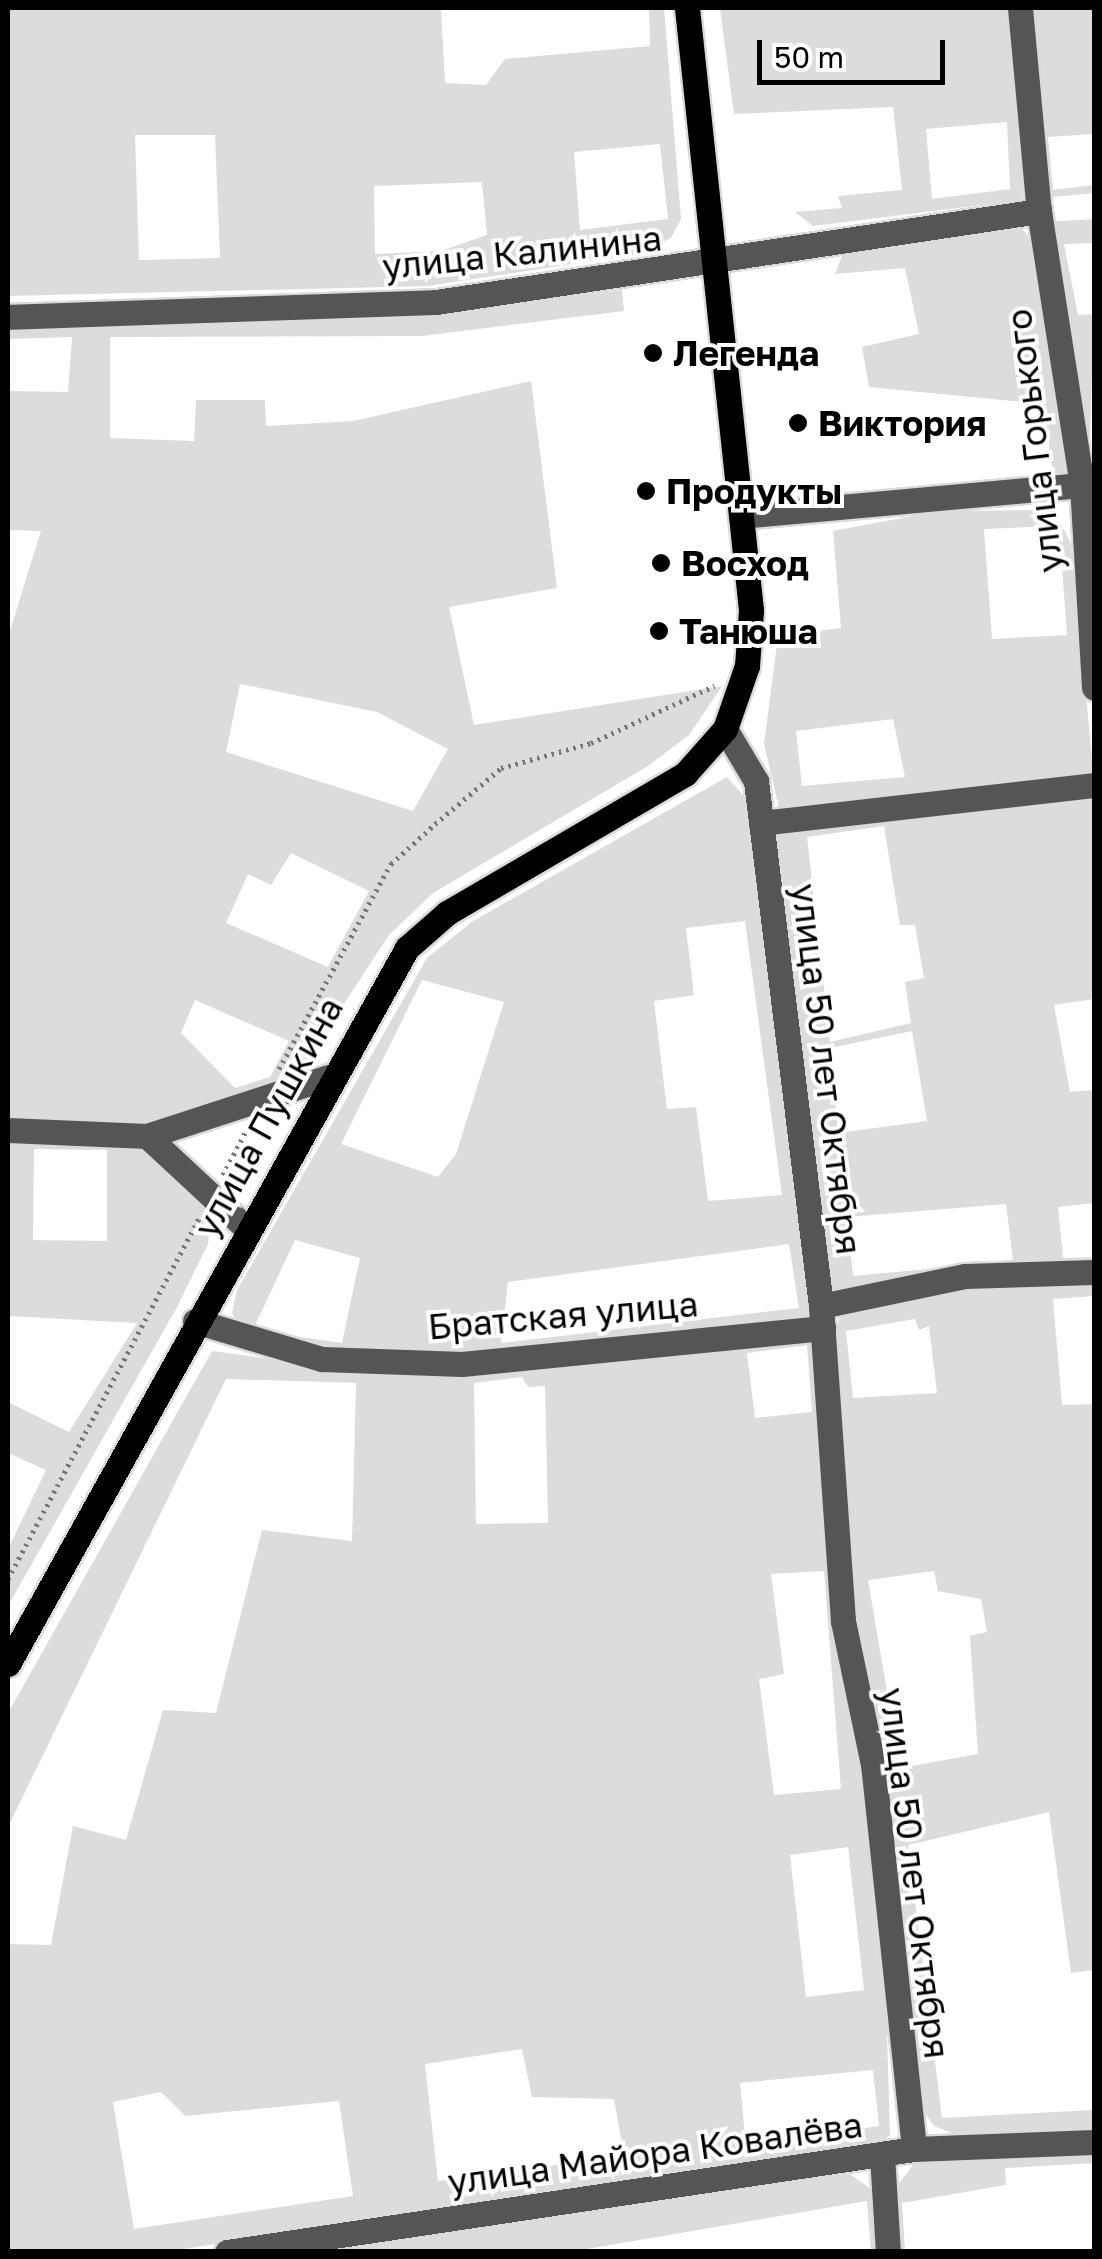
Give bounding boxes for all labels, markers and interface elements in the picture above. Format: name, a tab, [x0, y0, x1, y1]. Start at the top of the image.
scale bar	[762, 20, 950, 82]
text: 50 m	[774, 39, 844, 75]
street label: улица Калинина	[380, 216, 664, 288]
street label: улица Горького	[997, 307, 1071, 575]
place label: Легенда	[673, 332, 819, 374]
marker: Легенда	[642, 342, 664, 364]
place label: Виктория	[818, 402, 987, 444]
marker: Виктория	[787, 412, 809, 434]
place label: Продукты	[666, 470, 842, 512]
marker: Продукты	[635, 480, 657, 502]
place label: Восход	[681, 542, 809, 584]
marker: Восход	[650, 552, 672, 574]
place label: Танюша	[679, 610, 818, 652]
marker: Танюша	[648, 620, 670, 642]
street label: улица 50 лет Октября	[783, 881, 871, 1257]
street label: улица Пушкина	[185, 990, 351, 1244]
street label: Братская улица	[426, 1282, 700, 1348]
street label: улица 50 лет Октября	[871, 1685, 959, 2061]
street label: улица Майора Ковалёва	[445, 2103, 865, 2203]

